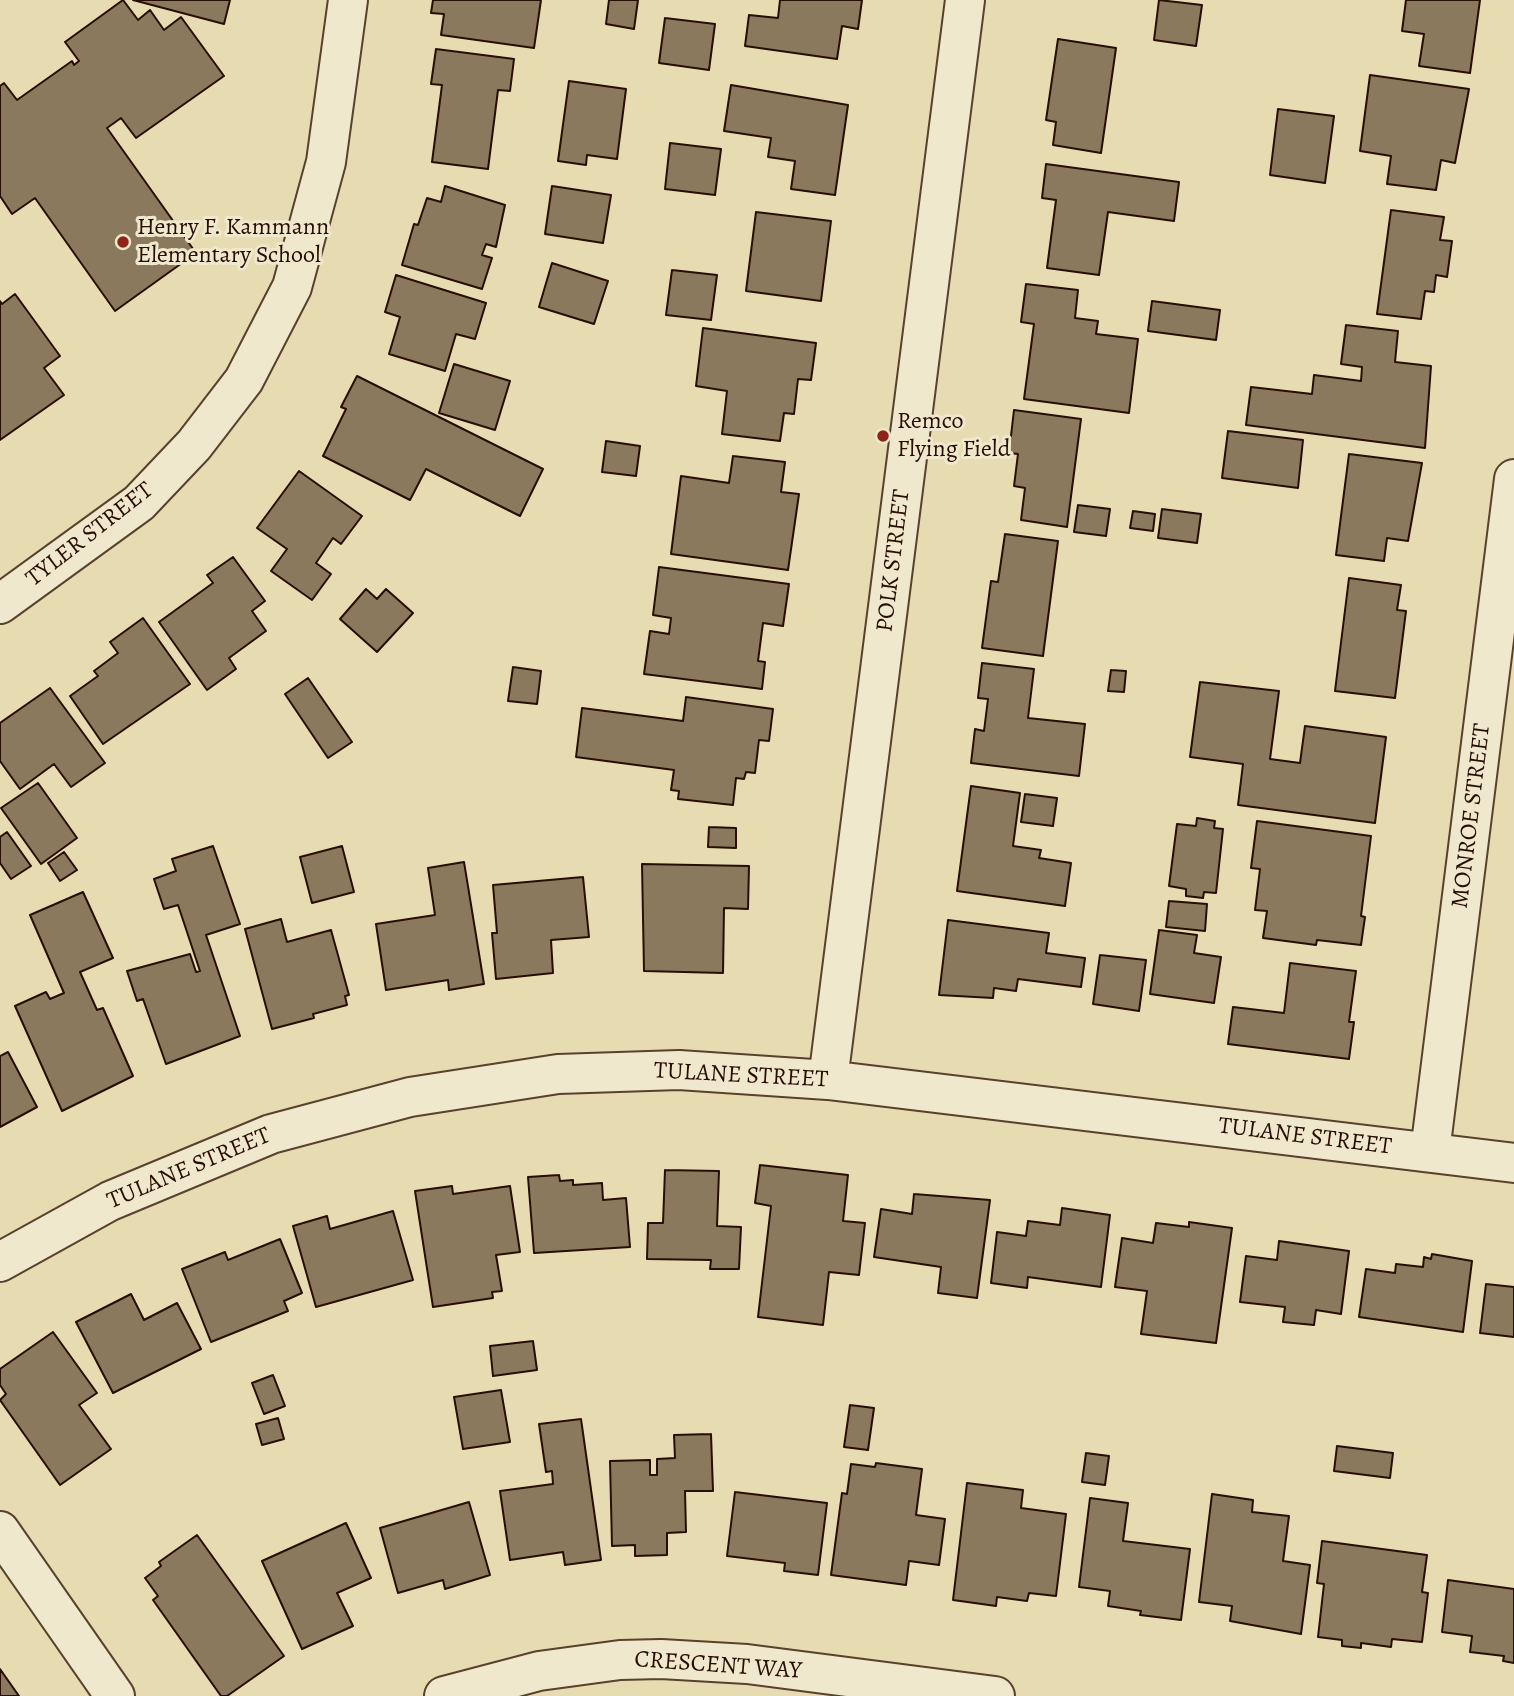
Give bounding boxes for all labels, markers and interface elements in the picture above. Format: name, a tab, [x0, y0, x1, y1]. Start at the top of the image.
place label: Henry F. Kammann Elementary School	[137, 214, 329, 270]
marker: Henry F. Kammann Elementary School	[115, 234, 131, 250]
place label: Remco Flying Field	[897, 408, 1011, 464]
marker: Remco Flying Field	[875, 428, 891, 444]
street label: TYLER STREET	[21, 476, 159, 594]
street label: POLK STREET	[871, 488, 917, 634]
street label: MONROE STREET	[1446, 722, 1498, 910]
street label: TULANE STREET	[653, 1057, 829, 1095]
street label: TULANE STREET	[1217, 1112, 1393, 1162]
street label: TULANE STREET	[103, 1122, 275, 1216]
street label: CRESCENT WAY	[633, 1646, 803, 1686]

